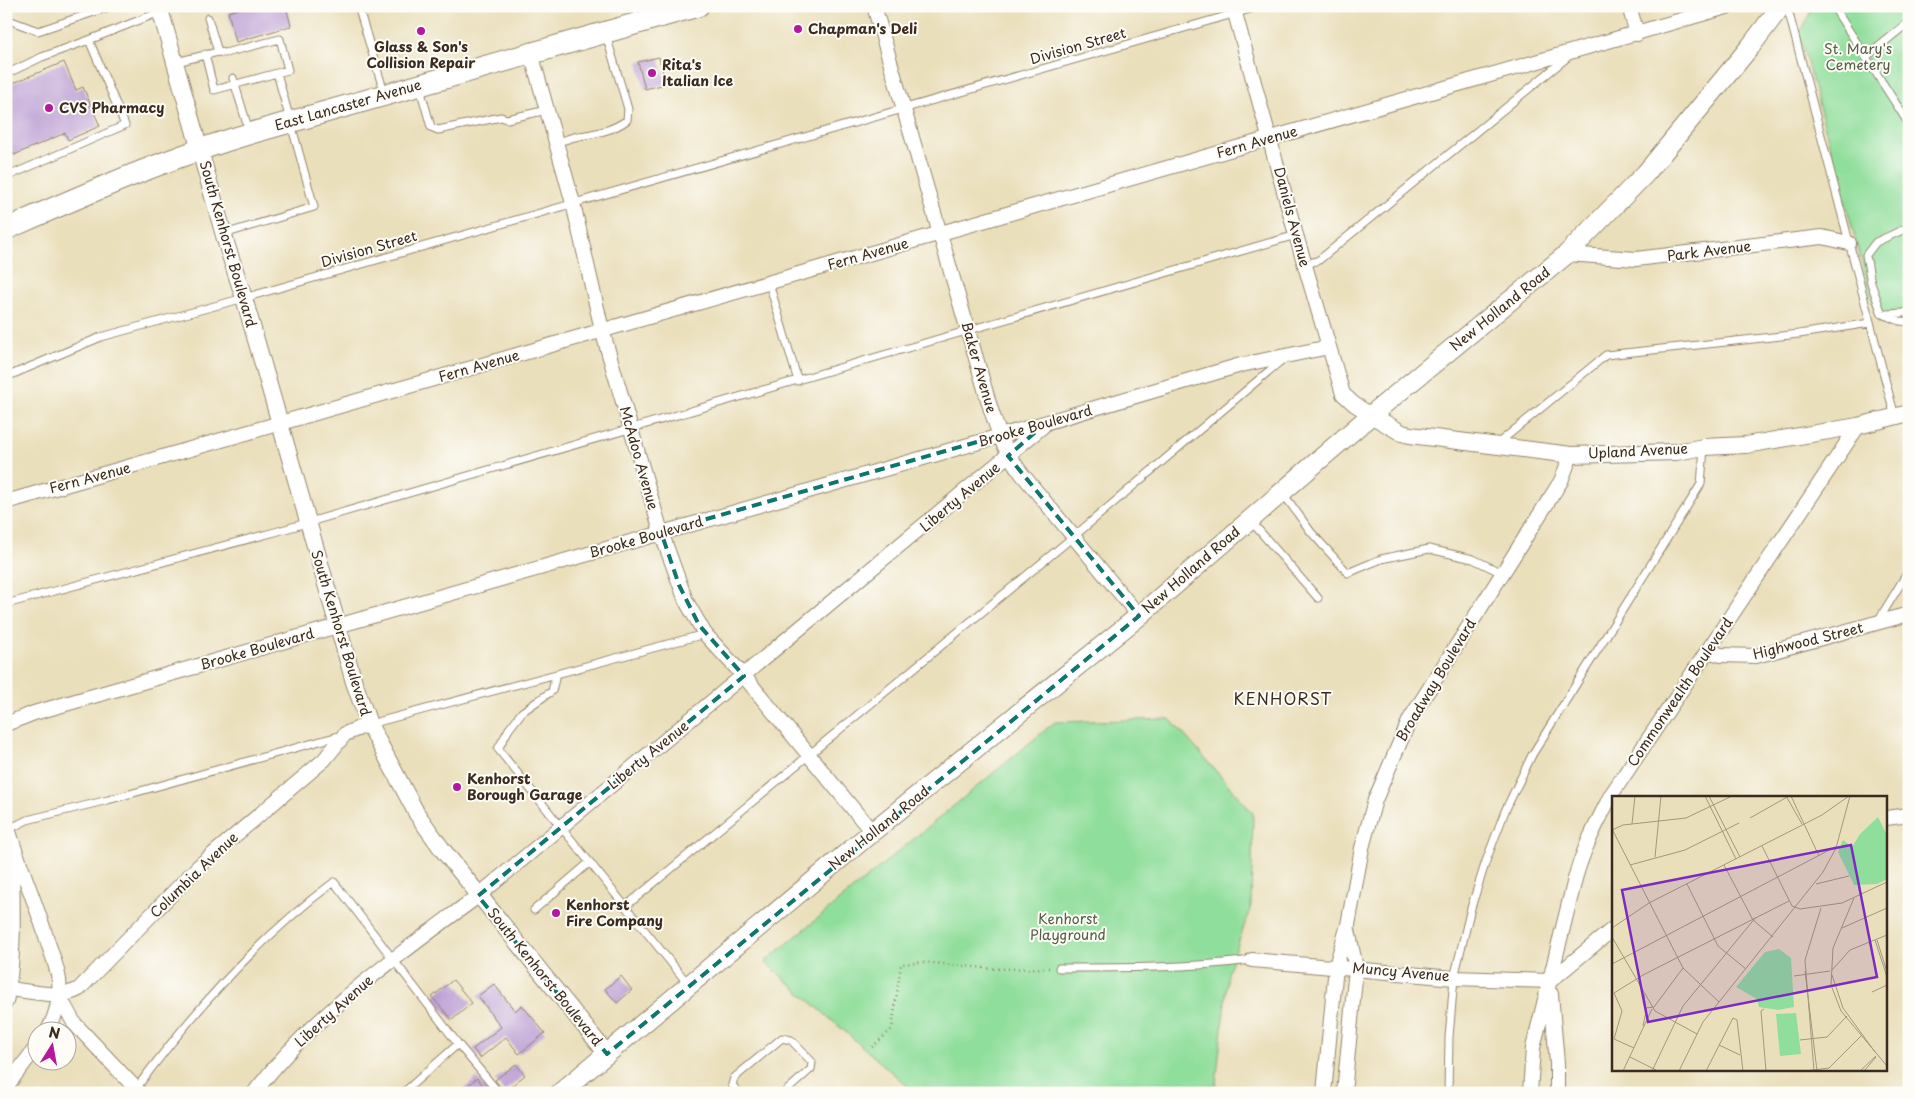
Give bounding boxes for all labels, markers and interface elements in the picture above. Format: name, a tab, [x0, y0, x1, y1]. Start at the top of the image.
place label: Chapman's Deli	[808, 18, 917, 39]
street label: Division Street	[1027, 22, 1129, 69]
marker: Chapman's Deli	[792, 23, 804, 35]
marker: Glass & Son's Collision Repair	[415, 25, 427, 37]
place label: Glass & Son's Collision Repair	[367, 36, 476, 73]
park label: St. Mary's Cemetery	[1824, 38, 1892, 75]
place label: Rita's Italian Ice	[662, 54, 734, 91]
marker: Rita's Italian Ice	[646, 67, 658, 79]
street label: East Lancaster Avenue	[272, 73, 424, 136]
place label: CVS Pharmacy	[59, 97, 164, 118]
marker: CVS Pharmacy	[43, 102, 55, 114]
street label: Fern Avenue	[1214, 120, 1300, 163]
street label: South Kenhorst Boulevard	[195, 158, 262, 330]
street label: Daniels Avenue	[1269, 165, 1316, 270]
street label: Division Street	[318, 225, 420, 272]
street label: Fern Avenue	[825, 232, 911, 275]
street label: Park Avenue	[1666, 235, 1752, 266]
street label: New Holland Road	[1445, 261, 1555, 356]
street label: Baker Avenue	[956, 319, 1003, 415]
street label: Fern Avenue	[436, 344, 522, 387]
street label: Brooke Boulevard	[975, 399, 1095, 452]
street label: McAdoo Avenue	[615, 404, 664, 512]
street label: Upland Avenue	[1587, 437, 1689, 464]
street label: Liberty Avenue	[915, 456, 1005, 537]
street label: Fern Avenue	[47, 457, 133, 498]
street label: Brooke Boulevard	[586, 510, 706, 563]
street label: New Holland Road	[1137, 521, 1244, 618]
street label: South Kenhorst Boulevard	[306, 547, 377, 719]
street label: Commonwealth Boulevard	[1622, 613, 1738, 771]
street label: Broadway Boulevard	[1391, 614, 1481, 745]
street label: Highwood Street	[1751, 617, 1866, 664]
street label: Brooke Boulevard	[197, 622, 317, 675]
district label: KENHORST	[1234, 686, 1332, 710]
street label: Liberty Avenue	[603, 715, 693, 794]
place label: Kenhorst Borough Garage	[467, 768, 583, 805]
street label: New Holland Road	[824, 780, 934, 875]
marker: Kenhorst Borough Garage	[451, 781, 463, 793]
inset map	[1612, 796, 1888, 1072]
street label: Columbia Avenue	[145, 827, 243, 922]
place label: Kenhorst Fire Company	[566, 894, 663, 931]
street label: South Kenhorst Boulevard	[483, 903, 608, 1051]
marker: Kenhorst Fire Company	[550, 907, 562, 919]
park label: Kenhorst Playground	[1030, 908, 1106, 945]
street label: Muncy Avenue	[1352, 957, 1451, 986]
street label: Liberty Avenue	[290, 969, 378, 1052]
text: N	[47, 1021, 62, 1044]
north arrow	[28, 1022, 78, 1072]

